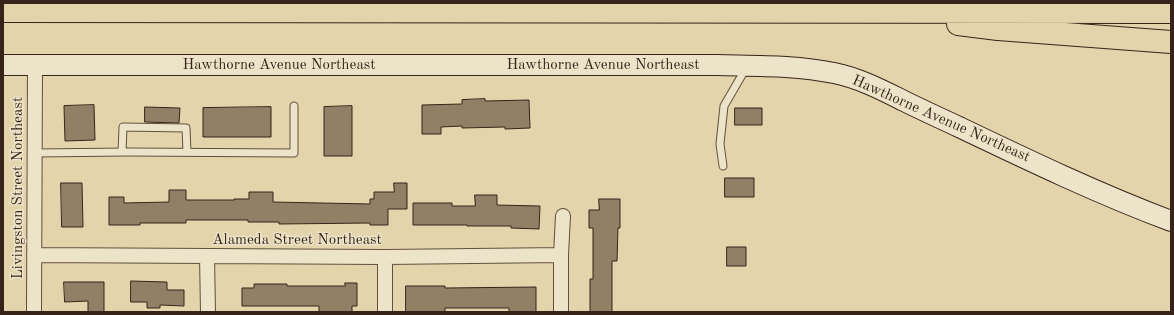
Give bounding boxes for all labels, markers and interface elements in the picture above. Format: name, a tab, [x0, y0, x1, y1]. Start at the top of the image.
street label: Hawthorne Avenue Northeast	[182, 56, 376, 74]
street label: Hawthorne Avenue Northeast	[506, 56, 700, 74]
street label: Hawthorne Avenue Northeast	[849, 71, 1033, 167]
street label: Livingston Street Northeast	[9, 97, 27, 279]
street label: Alameda Street Northeast	[212, 231, 382, 249]

